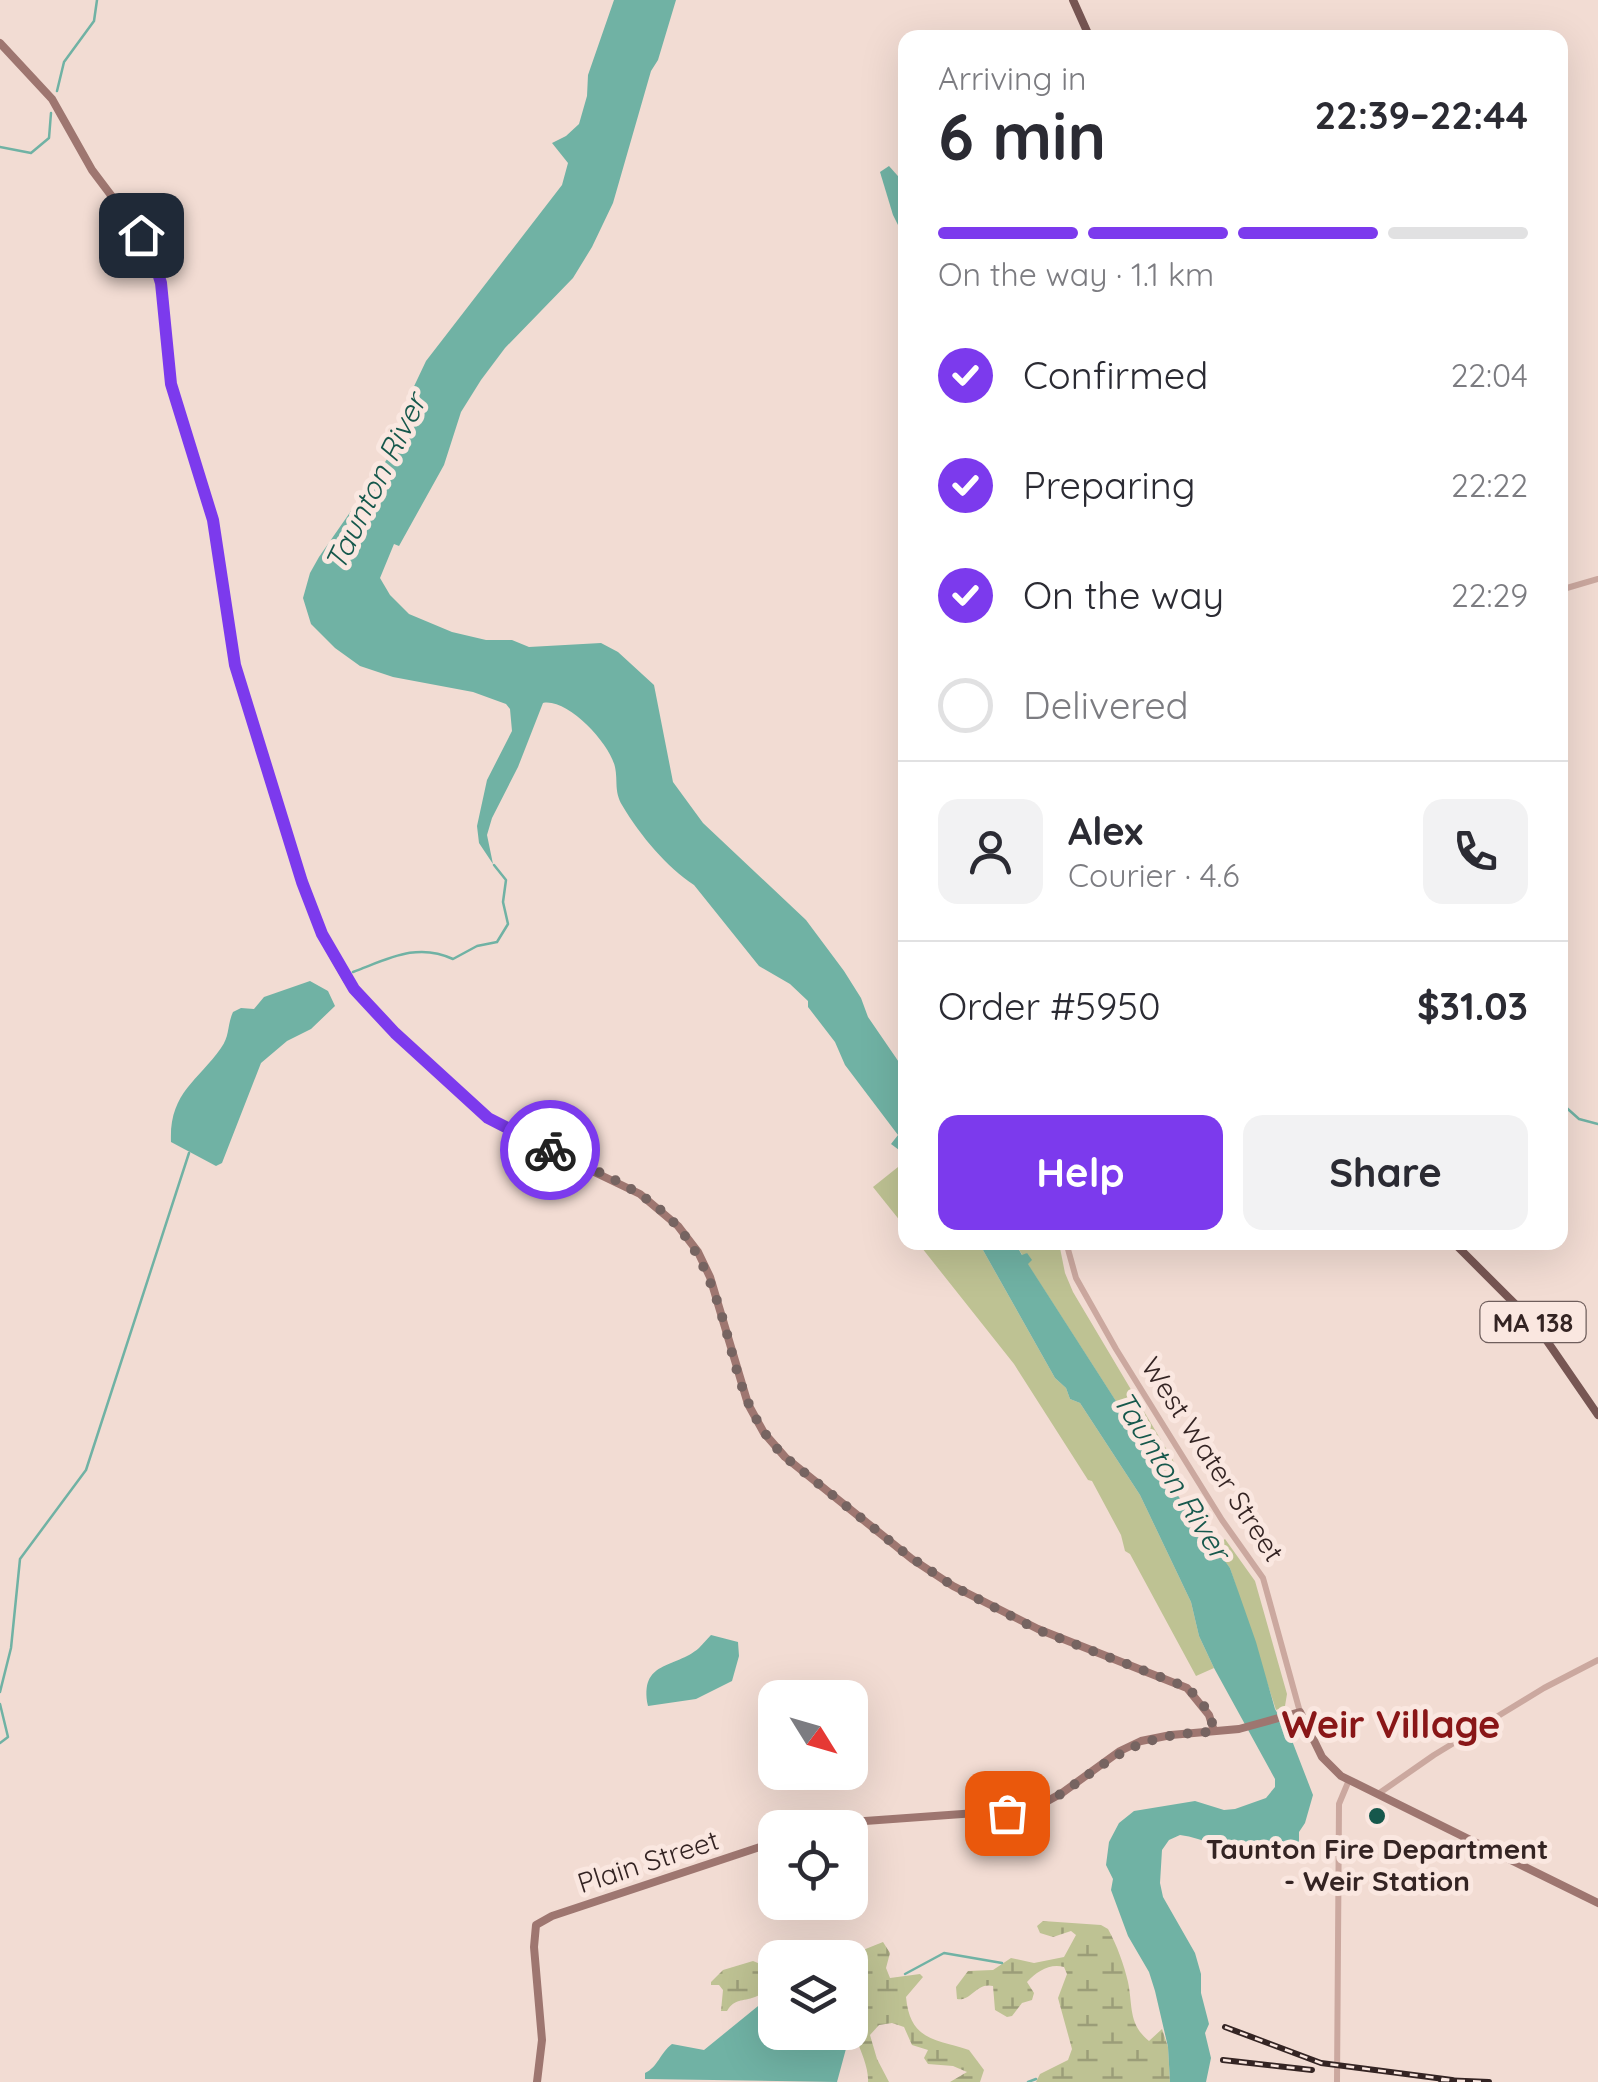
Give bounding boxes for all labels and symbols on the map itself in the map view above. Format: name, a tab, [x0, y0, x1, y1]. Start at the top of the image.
pin	[99, 193, 184, 278]
water label: Taunton River	[316, 384, 436, 577]
courier	[500, 1100, 600, 1200]
road number: MA 138	[1480, 1302, 1586, 1342]
street label: West Water Street	[1134, 1350, 1292, 1568]
water label: Taunton River	[1105, 1384, 1241, 1569]
north arrow	[758, 1680, 868, 1790]
district label: Weir Village	[1282, 1700, 1500, 1748]
pin	[965, 1771, 1050, 1856]
marker: Taunton Fire Department - Weir Station	[1366, 1805, 1388, 1827]
street label: Plain Street	[573, 1822, 723, 1900]
place label: Taunton Fire Department - Weir Station	[1206, 1831, 1548, 1898]

